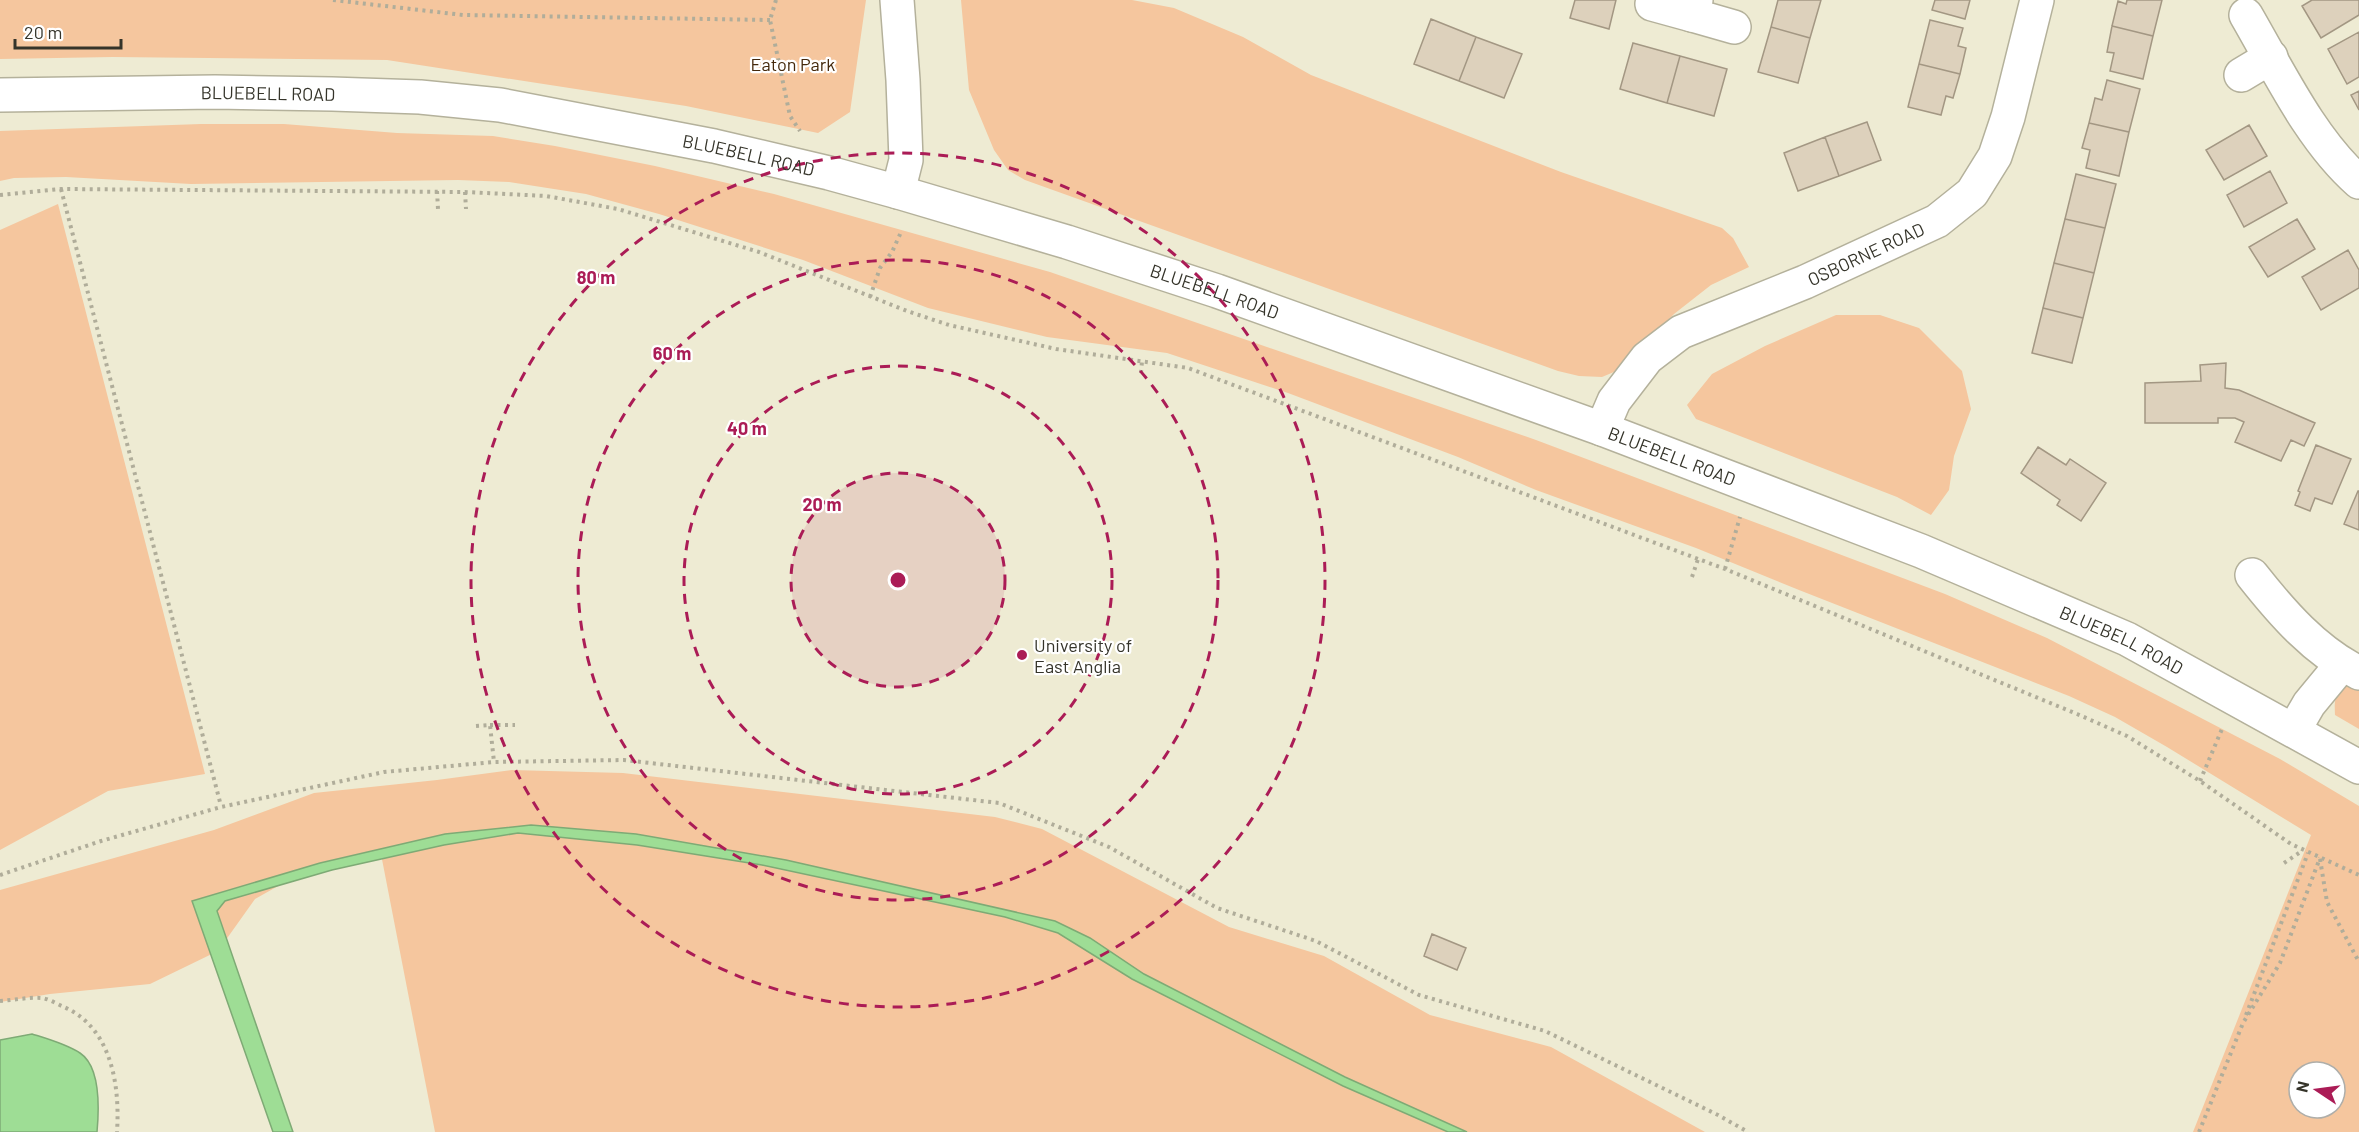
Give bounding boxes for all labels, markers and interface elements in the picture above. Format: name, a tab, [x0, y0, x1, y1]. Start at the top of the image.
scale bar	[15, 12, 122, 50]
text: 20 m	[24, 21, 62, 43]
park label: Eaton Park	[751, 53, 835, 75]
street label: BLUEBELL ROAD	[201, 81, 335, 105]
street label: BLUEBELL ROAD	[681, 129, 817, 180]
street label: OSBORNE ROAD	[1804, 218, 1927, 290]
street label: BLUEBELL ROAD	[1148, 259, 1282, 323]
text: 80 m	[577, 266, 615, 288]
text: 60 m	[653, 342, 691, 364]
text: 40 m	[727, 417, 767, 439]
street label: BLUEBELL ROAD	[1605, 421, 1739, 490]
text: 20 m	[803, 493, 841, 515]
centre of rings	[888, 570, 908, 590]
street label: BLUEBELL ROAD	[2056, 601, 2187, 679]
place label: University of East Anglia	[1034, 634, 1132, 677]
marker: University of East Anglia	[1015, 648, 1029, 662]
north arrow	[2287, 1060, 2347, 1120]
text: N	[2291, 1079, 2312, 1094]

